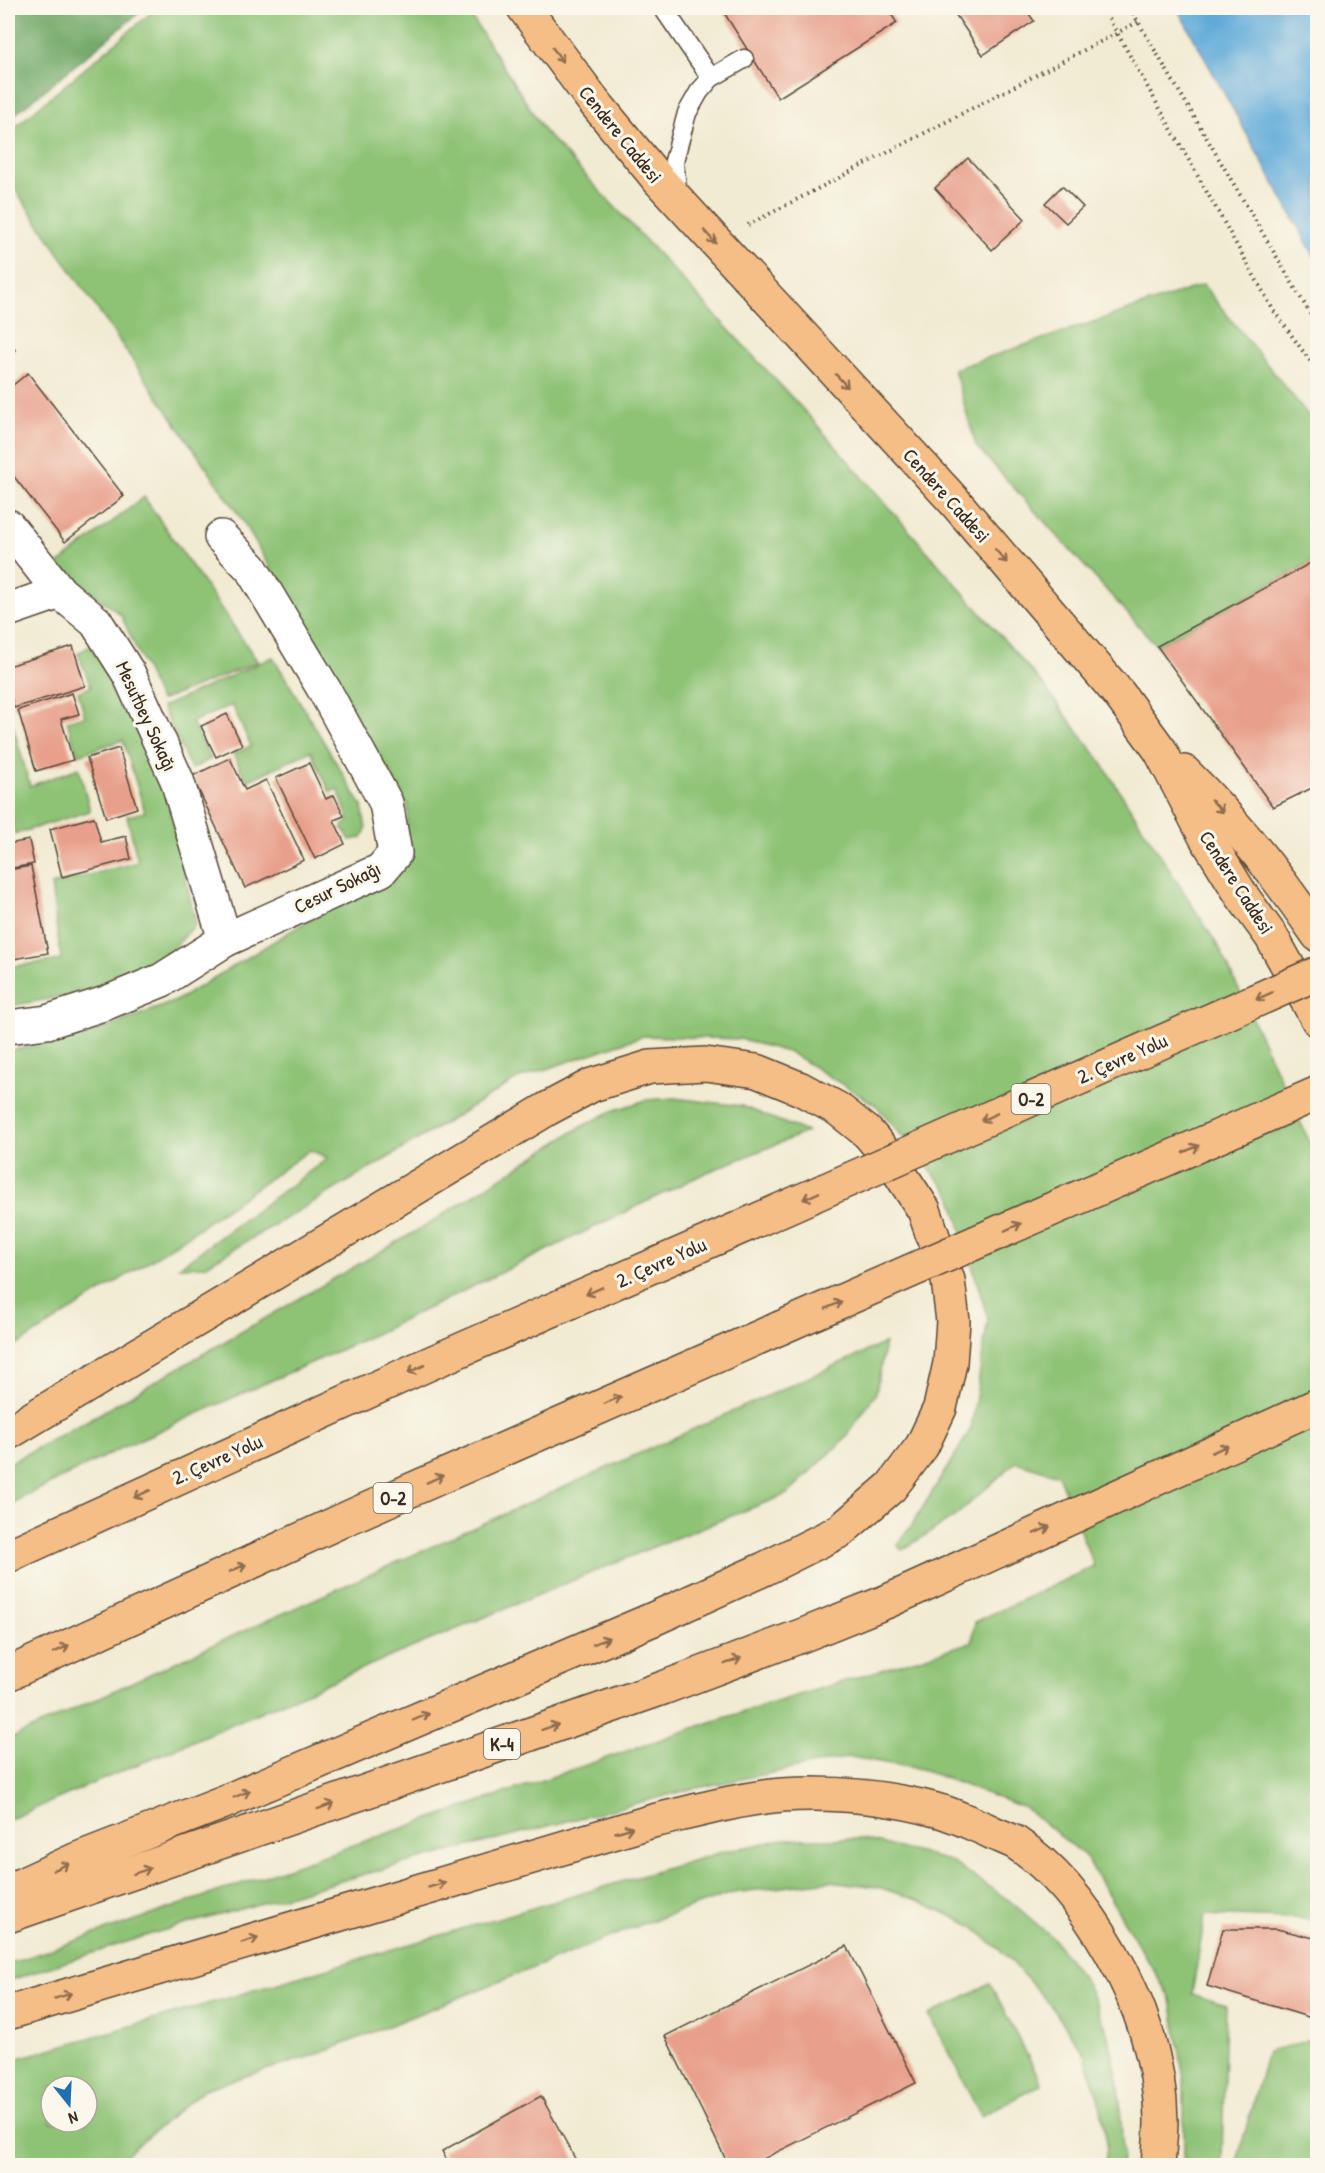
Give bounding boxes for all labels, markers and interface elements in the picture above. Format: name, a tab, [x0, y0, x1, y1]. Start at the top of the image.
one-way arrow	[551, 47, 564, 63]
street label: Cendere Caddesi	[573, 79, 669, 189]
one-way arrow	[703, 229, 717, 244]
one-way arrow	[834, 373, 849, 388]
street label: Cendere Caddesi	[897, 442, 997, 548]
one-way arrow	[995, 548, 1008, 564]
street label: Mesutbey Sokağı	[110, 657, 184, 775]
one-way arrow	[1210, 798, 1224, 813]
street label: Cendere Caddesi	[1193, 825, 1281, 939]
street label: Cesur Sokağı	[289, 854, 385, 920]
one-way arrow	[1255, 992, 1273, 1003]
street label: 2. Çevre Yolu	[1073, 1026, 1171, 1090]
road number: O-2	[1012, 1084, 1050, 1114]
one-way arrow	[981, 1112, 999, 1124]
one-way arrow	[1182, 1142, 1200, 1154]
one-way arrow	[803, 1191, 821, 1203]
one-way arrow	[1003, 1221, 1021, 1232]
street label: 2. Çevre Yolu	[612, 1230, 710, 1294]
one-way arrow	[586, 1286, 604, 1298]
one-way arrow	[824, 1299, 843, 1310]
one-way arrow	[407, 1364, 425, 1376]
one-way arrow	[604, 1394, 622, 1406]
street label: 2. Çevre Yolu	[168, 1427, 266, 1491]
one-way arrow	[1210, 1443, 1228, 1454]
one-way arrow	[425, 1473, 443, 1485]
road number: O-2	[374, 1483, 412, 1513]
one-way arrow	[134, 1488, 152, 1500]
one-way arrow	[1033, 1524, 1051, 1535]
one-way arrow	[228, 1561, 246, 1573]
one-way arrow	[591, 1635, 609, 1646]
one-way arrow	[51, 1643, 69, 1654]
one-way arrow	[724, 1655, 742, 1666]
one-way arrow	[411, 1711, 430, 1722]
one-way arrow	[540, 1721, 559, 1732]
road number: K-4	[484, 1729, 520, 1759]
one-way arrow	[233, 1788, 251, 1799]
one-way arrow	[316, 1799, 335, 1810]
one-way arrow	[614, 1824, 633, 1835]
one-way arrow	[51, 1860, 69, 1872]
one-way arrow	[132, 1864, 151, 1875]
one-way arrow	[427, 1879, 446, 1890]
one-way arrow	[240, 1934, 259, 1945]
one-way arrow	[53, 1990, 72, 2001]
north arrow	[39, 2074, 99, 2134]
text: N	[66, 2106, 81, 2130]

